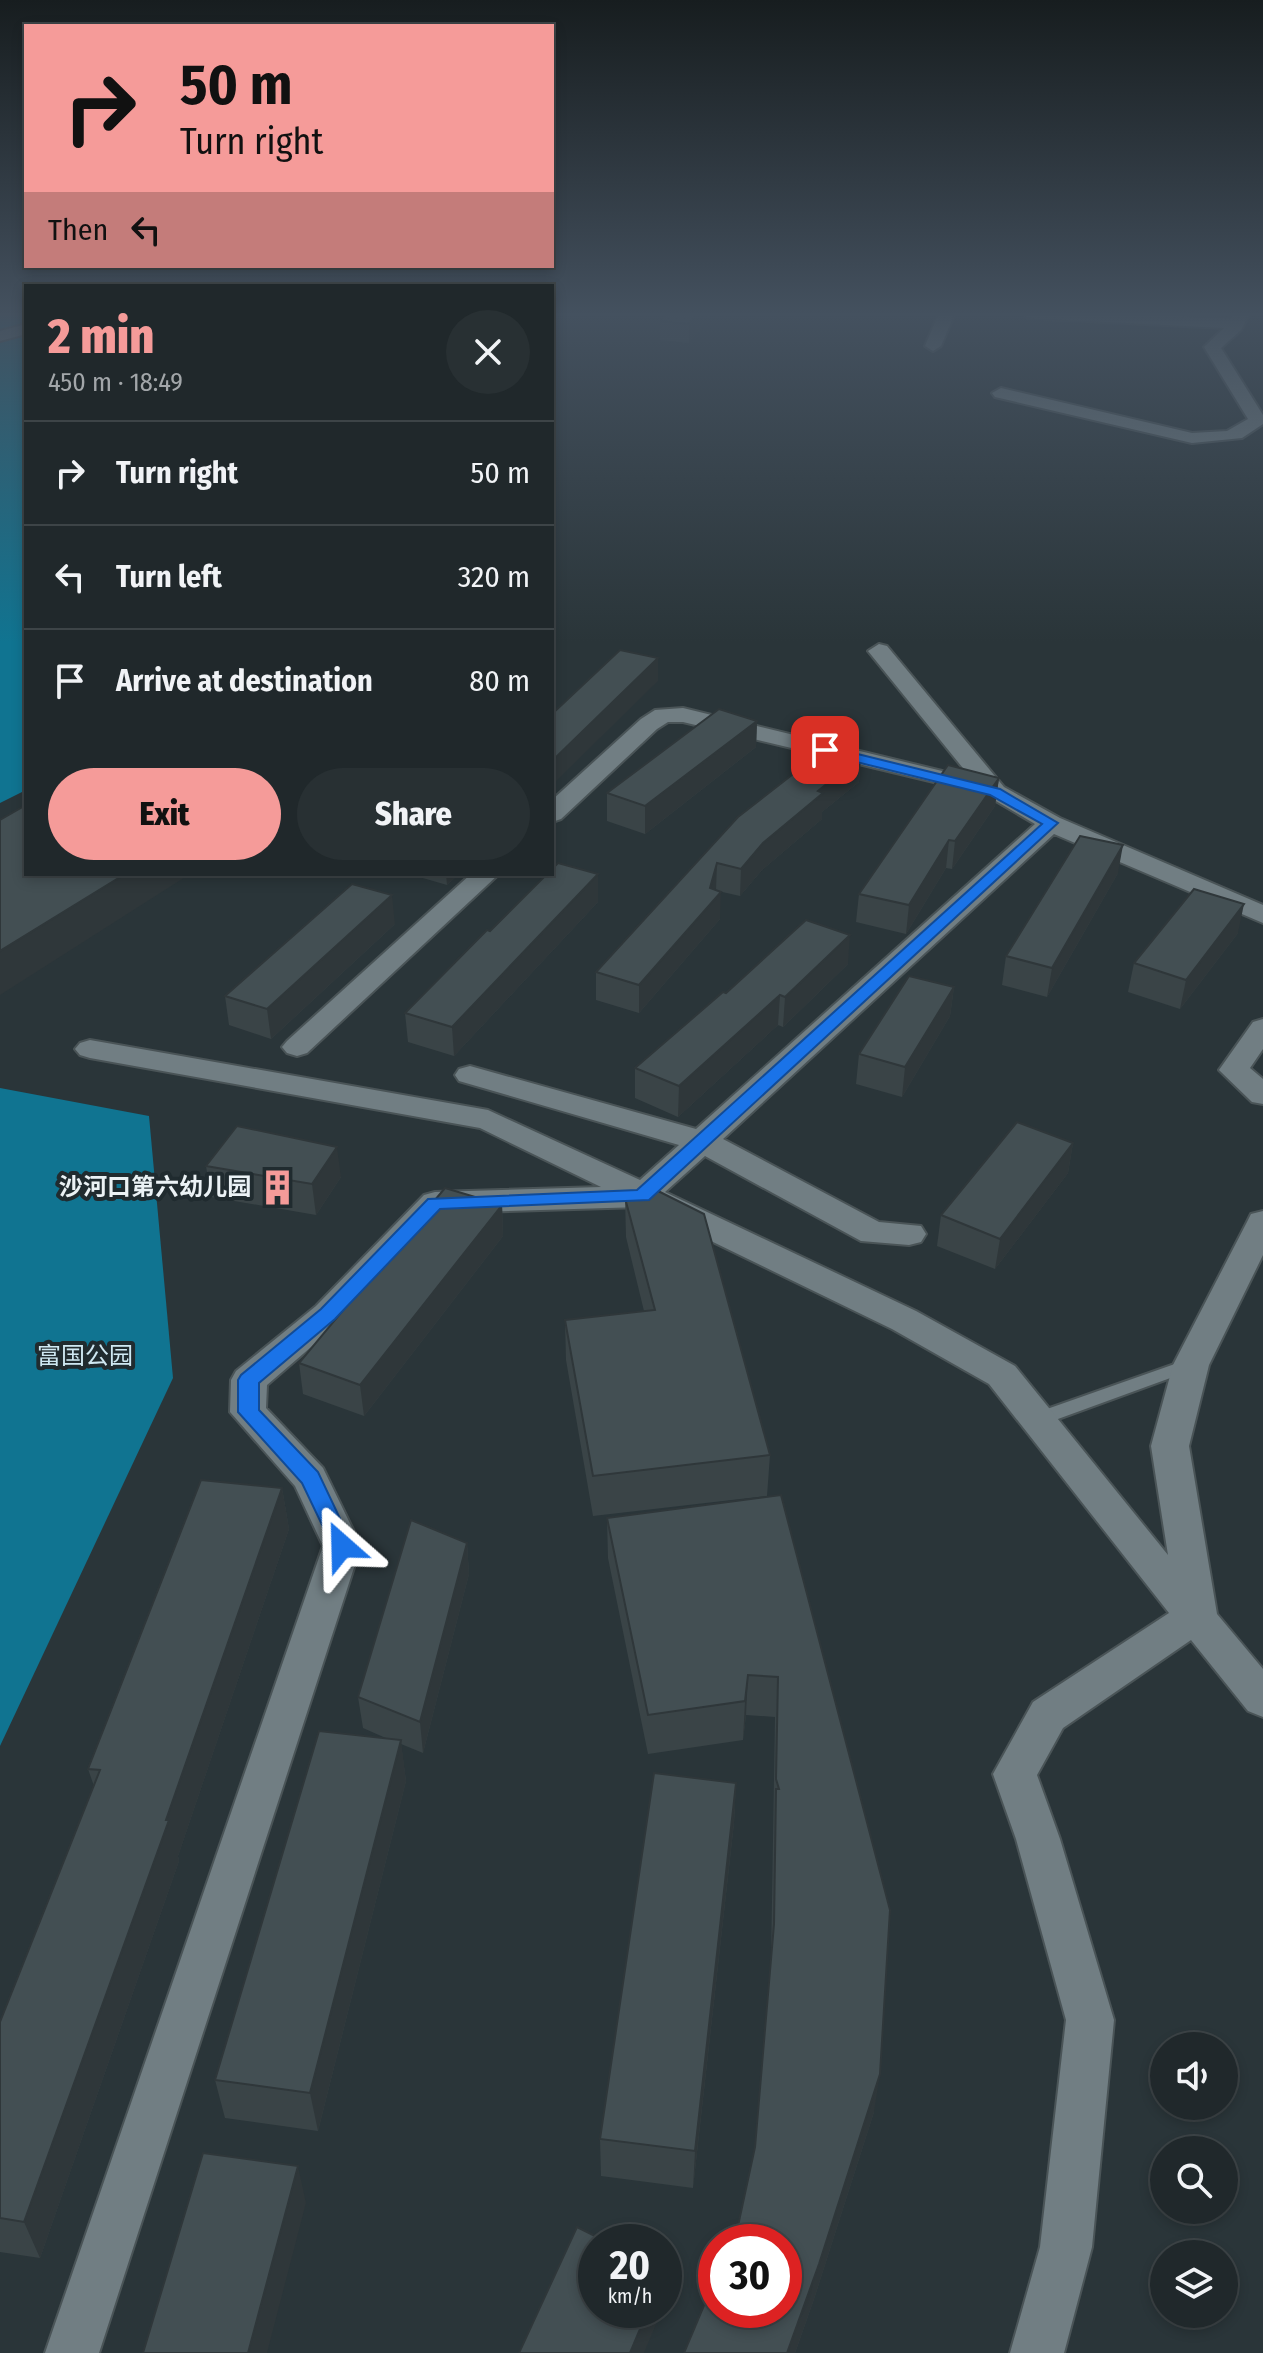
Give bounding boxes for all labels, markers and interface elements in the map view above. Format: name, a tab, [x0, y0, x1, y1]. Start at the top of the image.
text: 50 m	[180, 52, 292, 119]
icon: right	[48, 56, 152, 160]
text: Turn right	[180, 120, 323, 164]
icon: left	[124, 208, 168, 252]
text: Then	[48, 212, 108, 248]
text: 2 min	[48, 308, 154, 366]
button: close	[446, 310, 530, 394]
text: 450 m · 18:49	[48, 367, 183, 398]
icon: right	[48, 451, 92, 495]
text: Turn right	[116, 455, 238, 491]
text: 50 m	[470, 455, 530, 491]
icon: left	[48, 555, 92, 599]
text: Turn left	[116, 559, 222, 595]
text: 320 m	[458, 559, 530, 595]
icon: arrive	[48, 659, 92, 703]
text: Arrive at destination	[116, 663, 373, 699]
text: 80 m	[469, 663, 530, 699]
pin	[791, 716, 859, 784]
icon: arrive	[803, 728, 847, 772]
button: Exit	[48, 768, 281, 860]
button: Share	[297, 768, 530, 860]
building icon: 沙河口第六幼儿园	[258, 1168, 296, 1206]
place label: 沙河口第六幼儿园	[59, 1173, 251, 1201]
park label: 富国公园	[37, 1342, 133, 1370]
position arrow	[300, 1504, 384, 1588]
map controls	[1150, 2032, 1238, 2328]
button: sound	[1150, 2032, 1238, 2120]
button: search	[1150, 2136, 1238, 2224]
speed limit sign: 30	[698, 2224, 802, 2328]
button: layers	[1150, 2240, 1238, 2328]
text: 20	[610, 2242, 650, 2290]
text: km/h	[608, 2284, 652, 2308]

